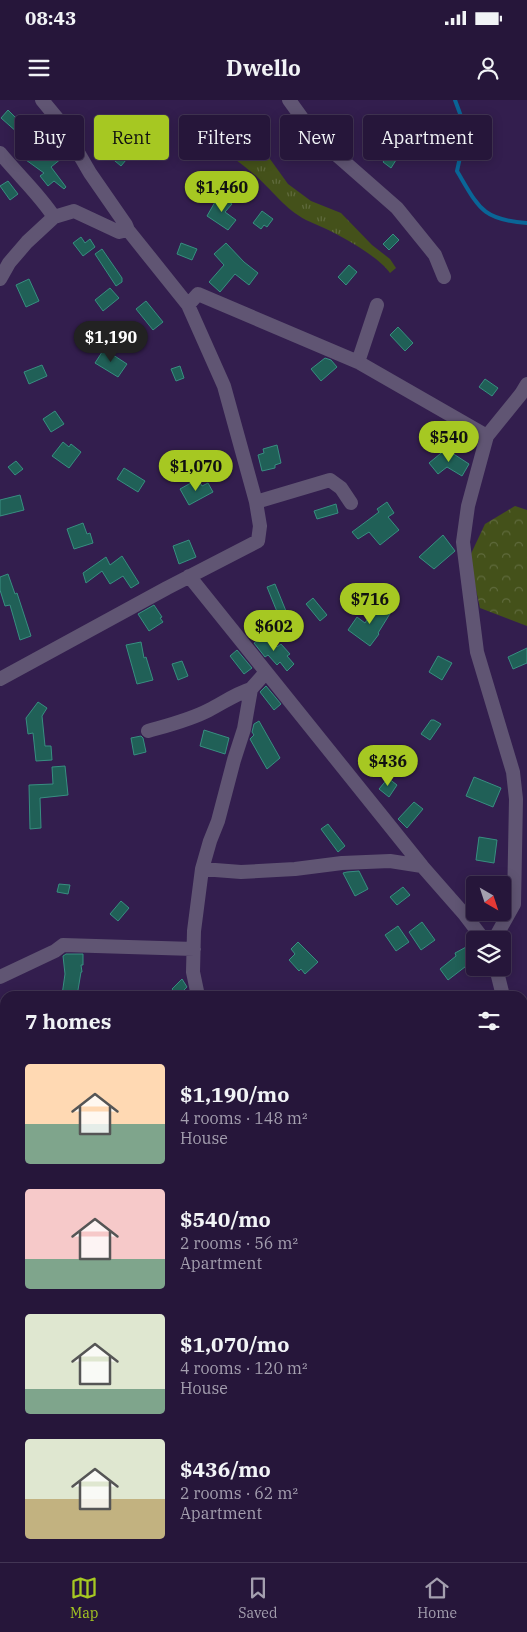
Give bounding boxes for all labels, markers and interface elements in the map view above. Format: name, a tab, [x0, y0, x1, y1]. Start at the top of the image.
text: 08:43	[25, 6, 76, 30]
text: Dwello	[226, 53, 301, 82]
icon: menu	[25, 54, 53, 82]
icon: person	[474, 54, 502, 82]
chip: Buy	[15, 115, 84, 160]
chip: Rent	[94, 115, 169, 160]
chip: Filters	[179, 115, 270, 160]
chip: New	[280, 115, 353, 160]
chip: Apartment	[363, 115, 492, 160]
pin: $1,460	[181, 170, 263, 213]
text: $1,460	[196, 177, 248, 197]
pin: $1,190	[70, 320, 152, 363]
text: $1,190	[85, 327, 137, 347]
pin: $540	[419, 420, 479, 463]
text: $540	[430, 427, 468, 447]
pin: $1,070	[155, 450, 237, 492]
text: $1,070	[170, 456, 222, 476]
pin: $716	[340, 582, 400, 625]
text: $716	[351, 589, 389, 609]
pin: $602	[244, 610, 304, 652]
text: $602	[255, 616, 293, 636]
pin: $436	[358, 744, 418, 787]
text: $436	[369, 751, 407, 771]
north arrow	[466, 876, 511, 921]
map controls	[466, 876, 511, 976]
button: layers	[466, 931, 511, 976]
text: 7 homes	[25, 1007, 111, 1035]
icon: filters	[475, 1007, 503, 1035]
text: $1,190/mo	[180, 1080, 289, 1108]
icon: home	[65, 1084, 125, 1144]
text: 4 rooms · 148 m²	[180, 1108, 308, 1128]
text: House	[180, 1128, 228, 1148]
text: $540/mo	[180, 1205, 271, 1233]
icon: home	[65, 1209, 125, 1269]
text: 2 rooms · 56 m²	[180, 1233, 298, 1253]
text: Apartment	[180, 1253, 262, 1273]
text: $1,070/mo	[180, 1330, 289, 1358]
icon: home	[65, 1334, 125, 1394]
text: 4 rooms · 120 m²	[180, 1358, 308, 1378]
text: House	[180, 1378, 228, 1398]
text: $436/mo	[180, 1455, 271, 1483]
icon: home	[65, 1459, 125, 1519]
text: 2 rooms · 62 m²	[180, 1483, 298, 1503]
text: Apartment	[180, 1503, 262, 1523]
tab: Map	[70, 1574, 98, 1622]
tab: Saved	[238, 1574, 277, 1622]
tab: Home	[417, 1574, 457, 1622]

